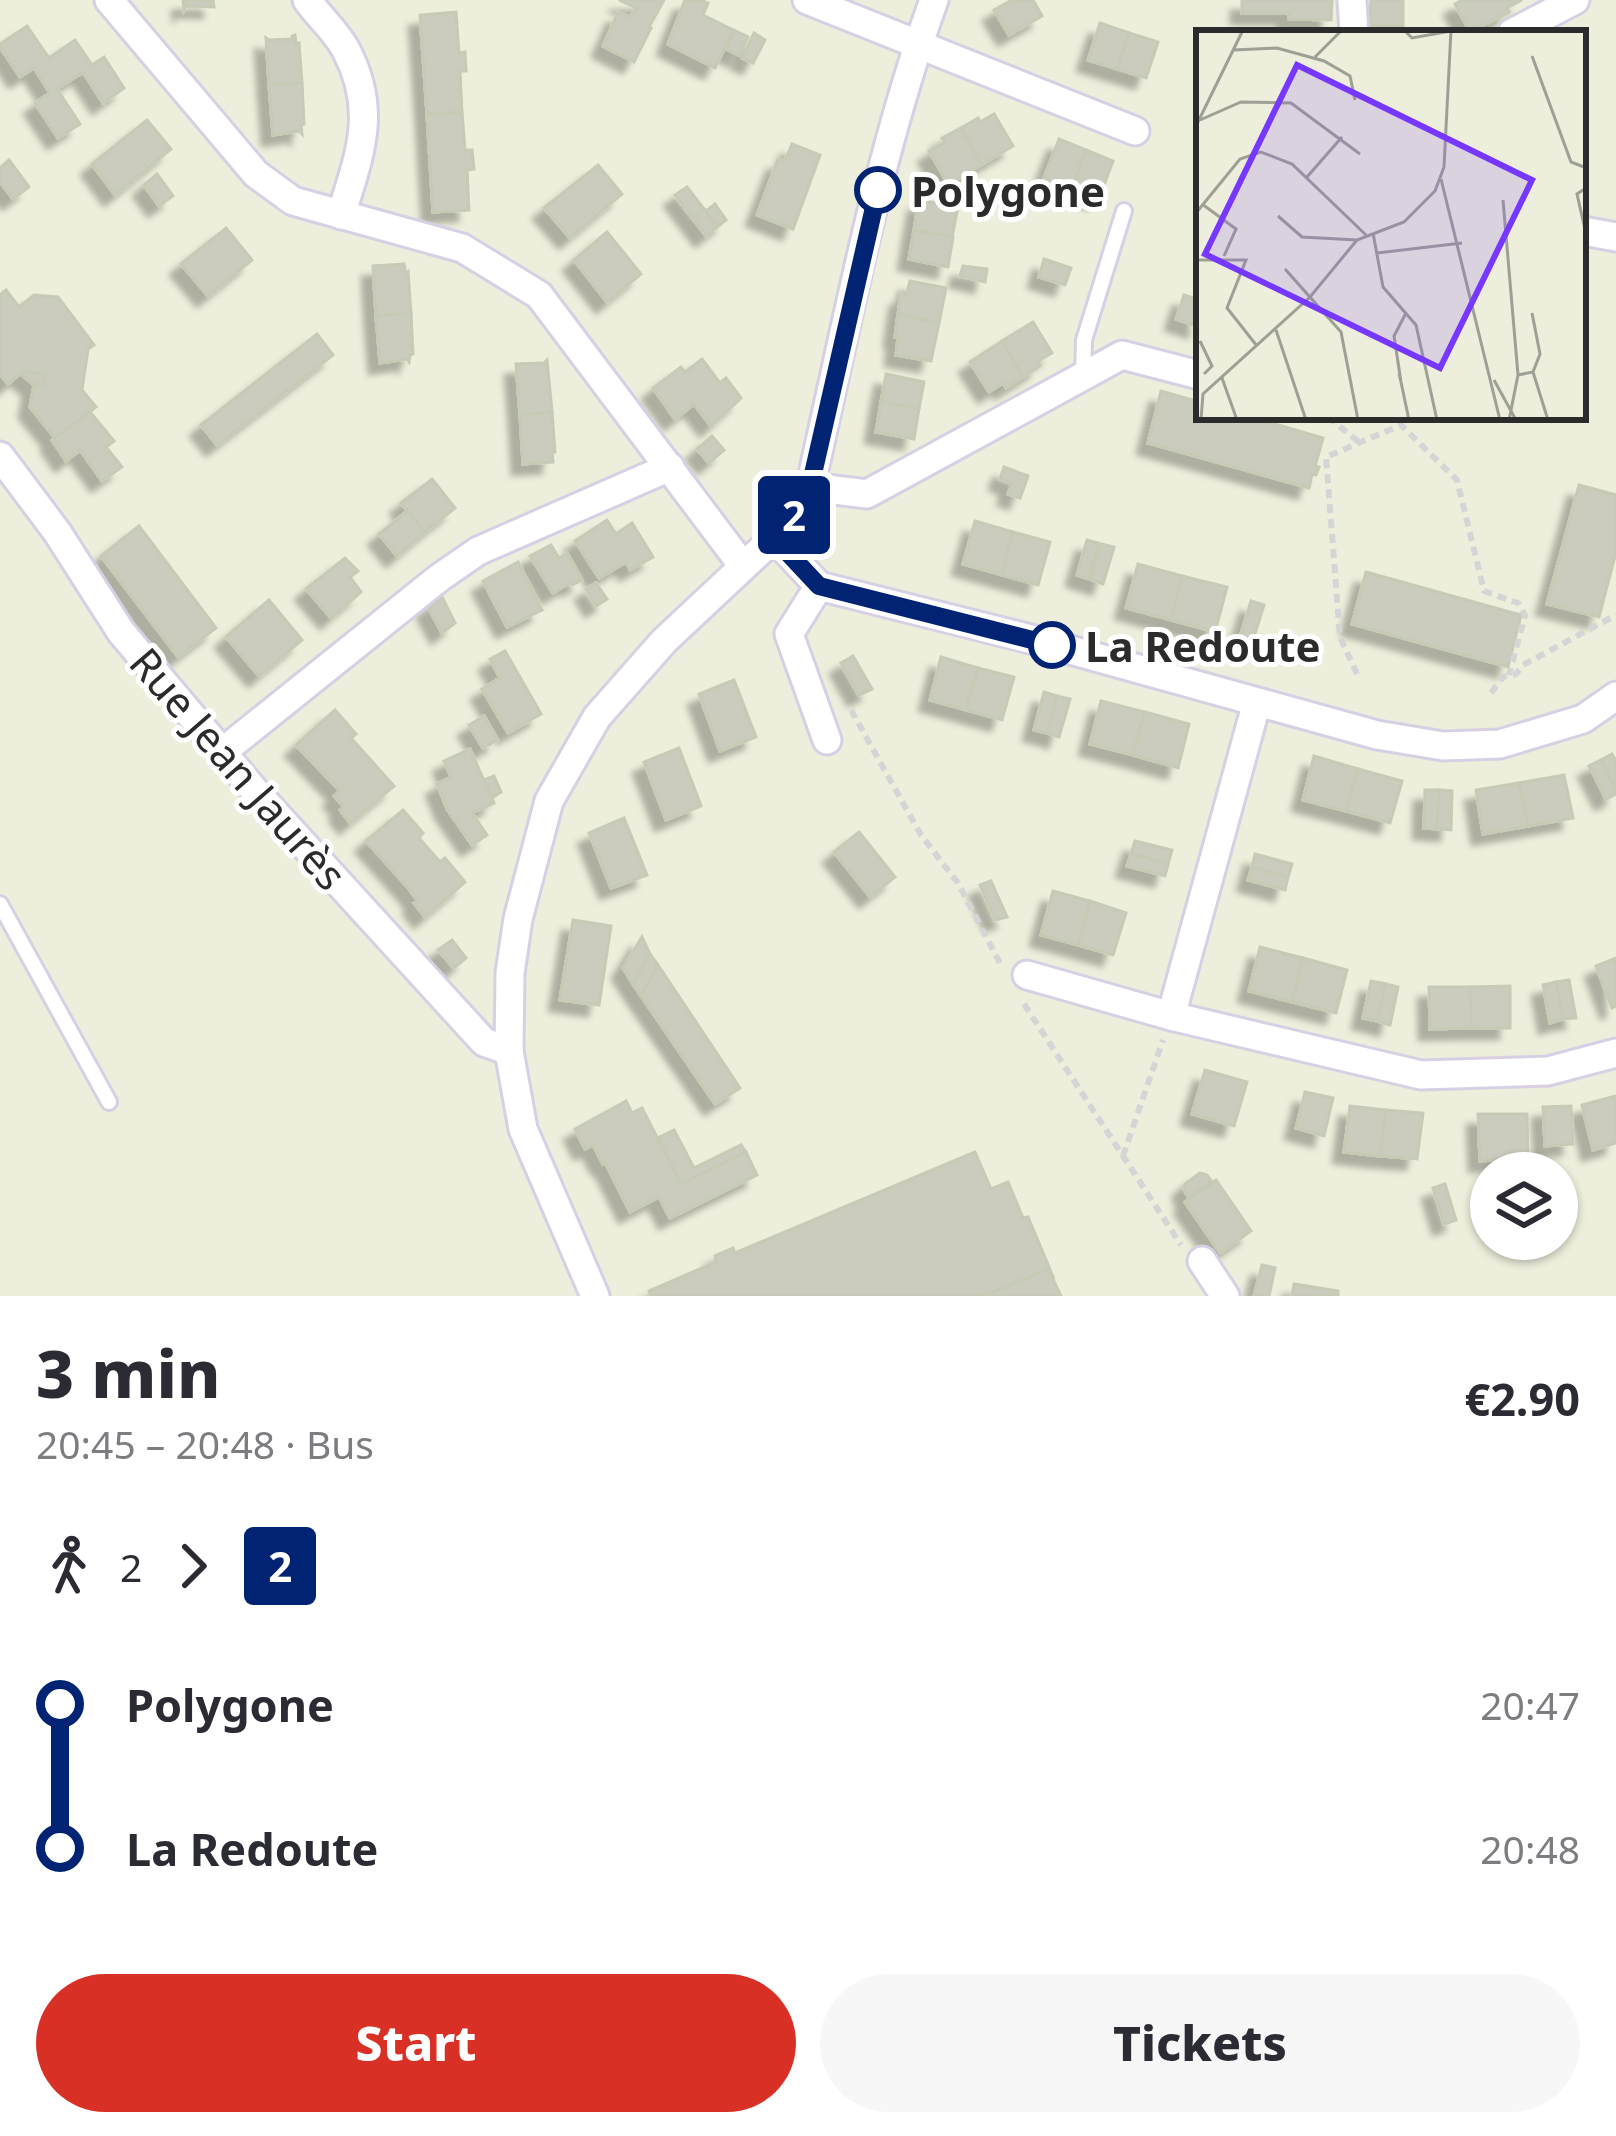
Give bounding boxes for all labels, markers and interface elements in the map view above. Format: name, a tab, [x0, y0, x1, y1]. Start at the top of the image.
inset map	[1196, 30, 1586, 420]
place label: Polygone	[911, 162, 1105, 219]
marker: Polygone	[856, 168, 900, 212]
line badge: 2	[755, 476, 833, 554]
text: 2	[782, 486, 806, 543]
place label: La Redoute	[1085, 617, 1321, 674]
marker: La Redoute	[1030, 623, 1074, 667]
street label: Rue Jean Jaurès	[118, 635, 360, 901]
map controls	[1470, 1152, 1578, 1260]
button: layers	[1470, 1152, 1578, 1260]
text: 3 min	[36, 1327, 220, 1417]
text: €2.90	[1464, 1368, 1580, 1429]
text: 20:45 – 20:48 · Bus	[36, 1417, 374, 1470]
icon: walk	[36, 1533, 102, 1599]
icon: forward	[160, 1533, 226, 1599]
text: 2	[268, 1537, 292, 1594]
text: 2	[120, 1540, 142, 1593]
text: Polygone	[126, 1674, 334, 1735]
text: 20:47	[1480, 1678, 1580, 1731]
text: La Redoute	[126, 1818, 378, 1879]
text: 20:48	[1480, 1822, 1580, 1875]
button: Start	[36, 1974, 796, 2112]
button: Tickets	[820, 1974, 1580, 2112]

